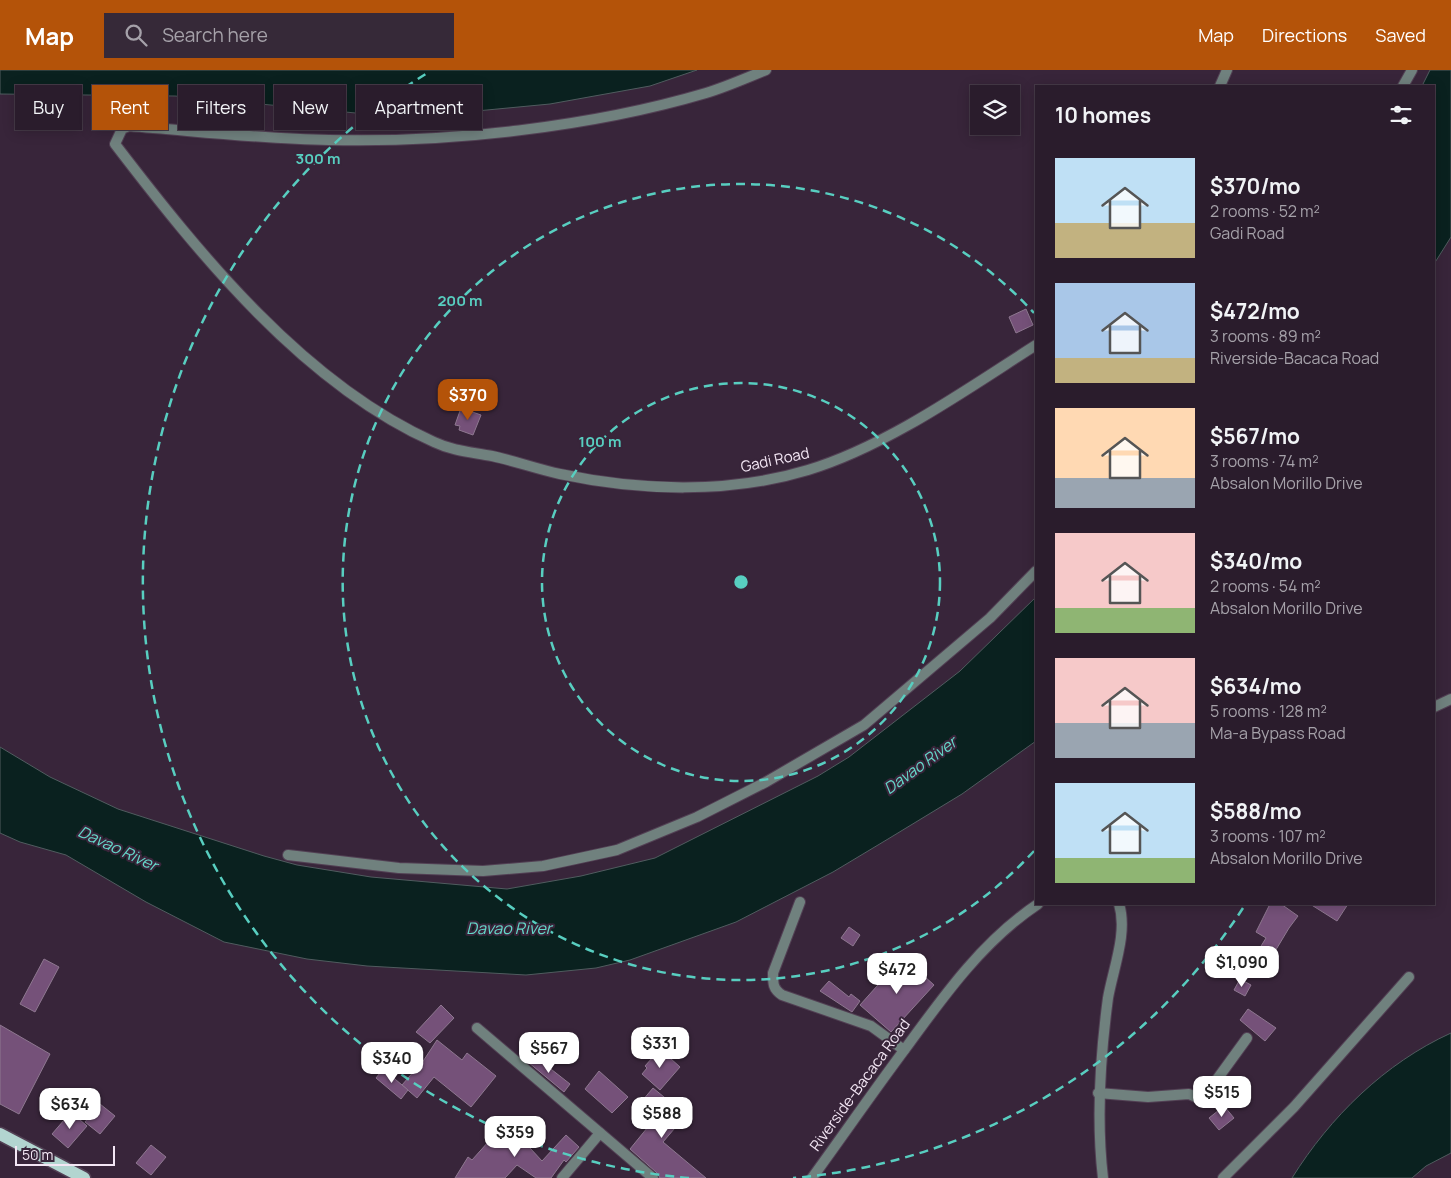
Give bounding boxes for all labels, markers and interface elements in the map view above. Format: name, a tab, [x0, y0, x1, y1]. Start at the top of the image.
search box	[104, 13, 454, 58]
text: Map	[25, 19, 74, 52]
icon: search	[122, 21, 150, 49]
text: Search here	[162, 22, 268, 48]
text: Map	[1198, 23, 1234, 47]
text: Directions	[1262, 23, 1347, 47]
text: Saved	[1375, 23, 1426, 47]
chip: Buy	[15, 85, 82, 130]
chip: Rent	[92, 85, 168, 130]
chip: Filters	[178, 85, 264, 130]
chip: New	[274, 85, 346, 130]
chip: Apartment	[356, 85, 482, 130]
map controls	[970, 85, 1020, 135]
button: layers	[970, 85, 1020, 135]
text: 10 homes	[1055, 101, 1151, 129]
icon: filters	[1387, 101, 1415, 129]
text: 300 m	[296, 148, 340, 169]
text: $370/mo	[1210, 172, 1301, 200]
icon: home	[1095, 178, 1155, 238]
text: 2 rooms · 52 m²	[1210, 200, 1320, 222]
text: Gadi Road	[1210, 222, 1285, 244]
text: 200 m	[437, 290, 483, 311]
text: $472/mo	[1210, 297, 1300, 325]
icon: home	[1095, 303, 1155, 363]
text: 3 rooms · 89 m²	[1210, 325, 1321, 347]
text: Riverside-Bacaca Road	[1210, 347, 1379, 369]
pin: $370	[438, 378, 498, 421]
text: $370	[449, 384, 487, 406]
text: $567/mo	[1210, 422, 1300, 450]
icon: home	[1095, 428, 1155, 488]
text: 100 m	[579, 431, 621, 452]
street label: Gadi Road	[739, 442, 811, 477]
text: 3 rooms · 74 m²	[1210, 450, 1319, 472]
text: Absalon Morillo Drive	[1210, 472, 1363, 494]
text: $340/mo	[1210, 547, 1302, 575]
icon: home	[1095, 553, 1155, 613]
centre of rings	[732, 573, 750, 591]
text: 2 rooms · 54 m²	[1210, 575, 1321, 597]
text: Absalon Morillo Drive	[1210, 597, 1363, 619]
text: $634/mo	[1210, 672, 1301, 700]
icon: home	[1095, 678, 1155, 738]
text: 5 rooms · 128 m²	[1210, 700, 1327, 722]
text: Ma-a Bypass Road	[1210, 722, 1346, 744]
water label: Davao River	[879, 730, 963, 799]
text: $588/mo	[1210, 797, 1301, 825]
icon: home	[1095, 803, 1155, 863]
water label: Davao River	[75, 820, 163, 877]
text: 3 rooms · 107 m²	[1210, 825, 1326, 847]
text: Absalon Morillo Drive	[1210, 847, 1363, 869]
water label: Davao River	[466, 917, 554, 939]
pin: $1,090	[1201, 946, 1283, 988]
text: $1,090	[1216, 951, 1268, 973]
pin: $472	[867, 952, 927, 995]
text: $472	[878, 958, 916, 980]
street label: Riverside-Bacaca Road	[804, 1014, 915, 1155]
pin: $331	[630, 1026, 690, 1069]
pin: $567	[519, 1032, 579, 1074]
text: $331	[642, 1032, 678, 1054]
text: $567	[530, 1037, 568, 1059]
pin: $340	[362, 1042, 422, 1084]
text: $340	[372, 1047, 412, 1069]
pin: $515	[1192, 1076, 1252, 1118]
text: $515	[1204, 1081, 1240, 1103]
pin: $634	[40, 1088, 100, 1130]
text: $634	[50, 1093, 90, 1115]
pin: $588	[632, 1096, 692, 1139]
text: $588	[642, 1102, 682, 1124]
pin: $359	[485, 1116, 545, 1158]
text: $359	[496, 1121, 534, 1143]
scale bar	[15, 1143, 115, 1166]
text: 50 m	[22, 1145, 53, 1164]

